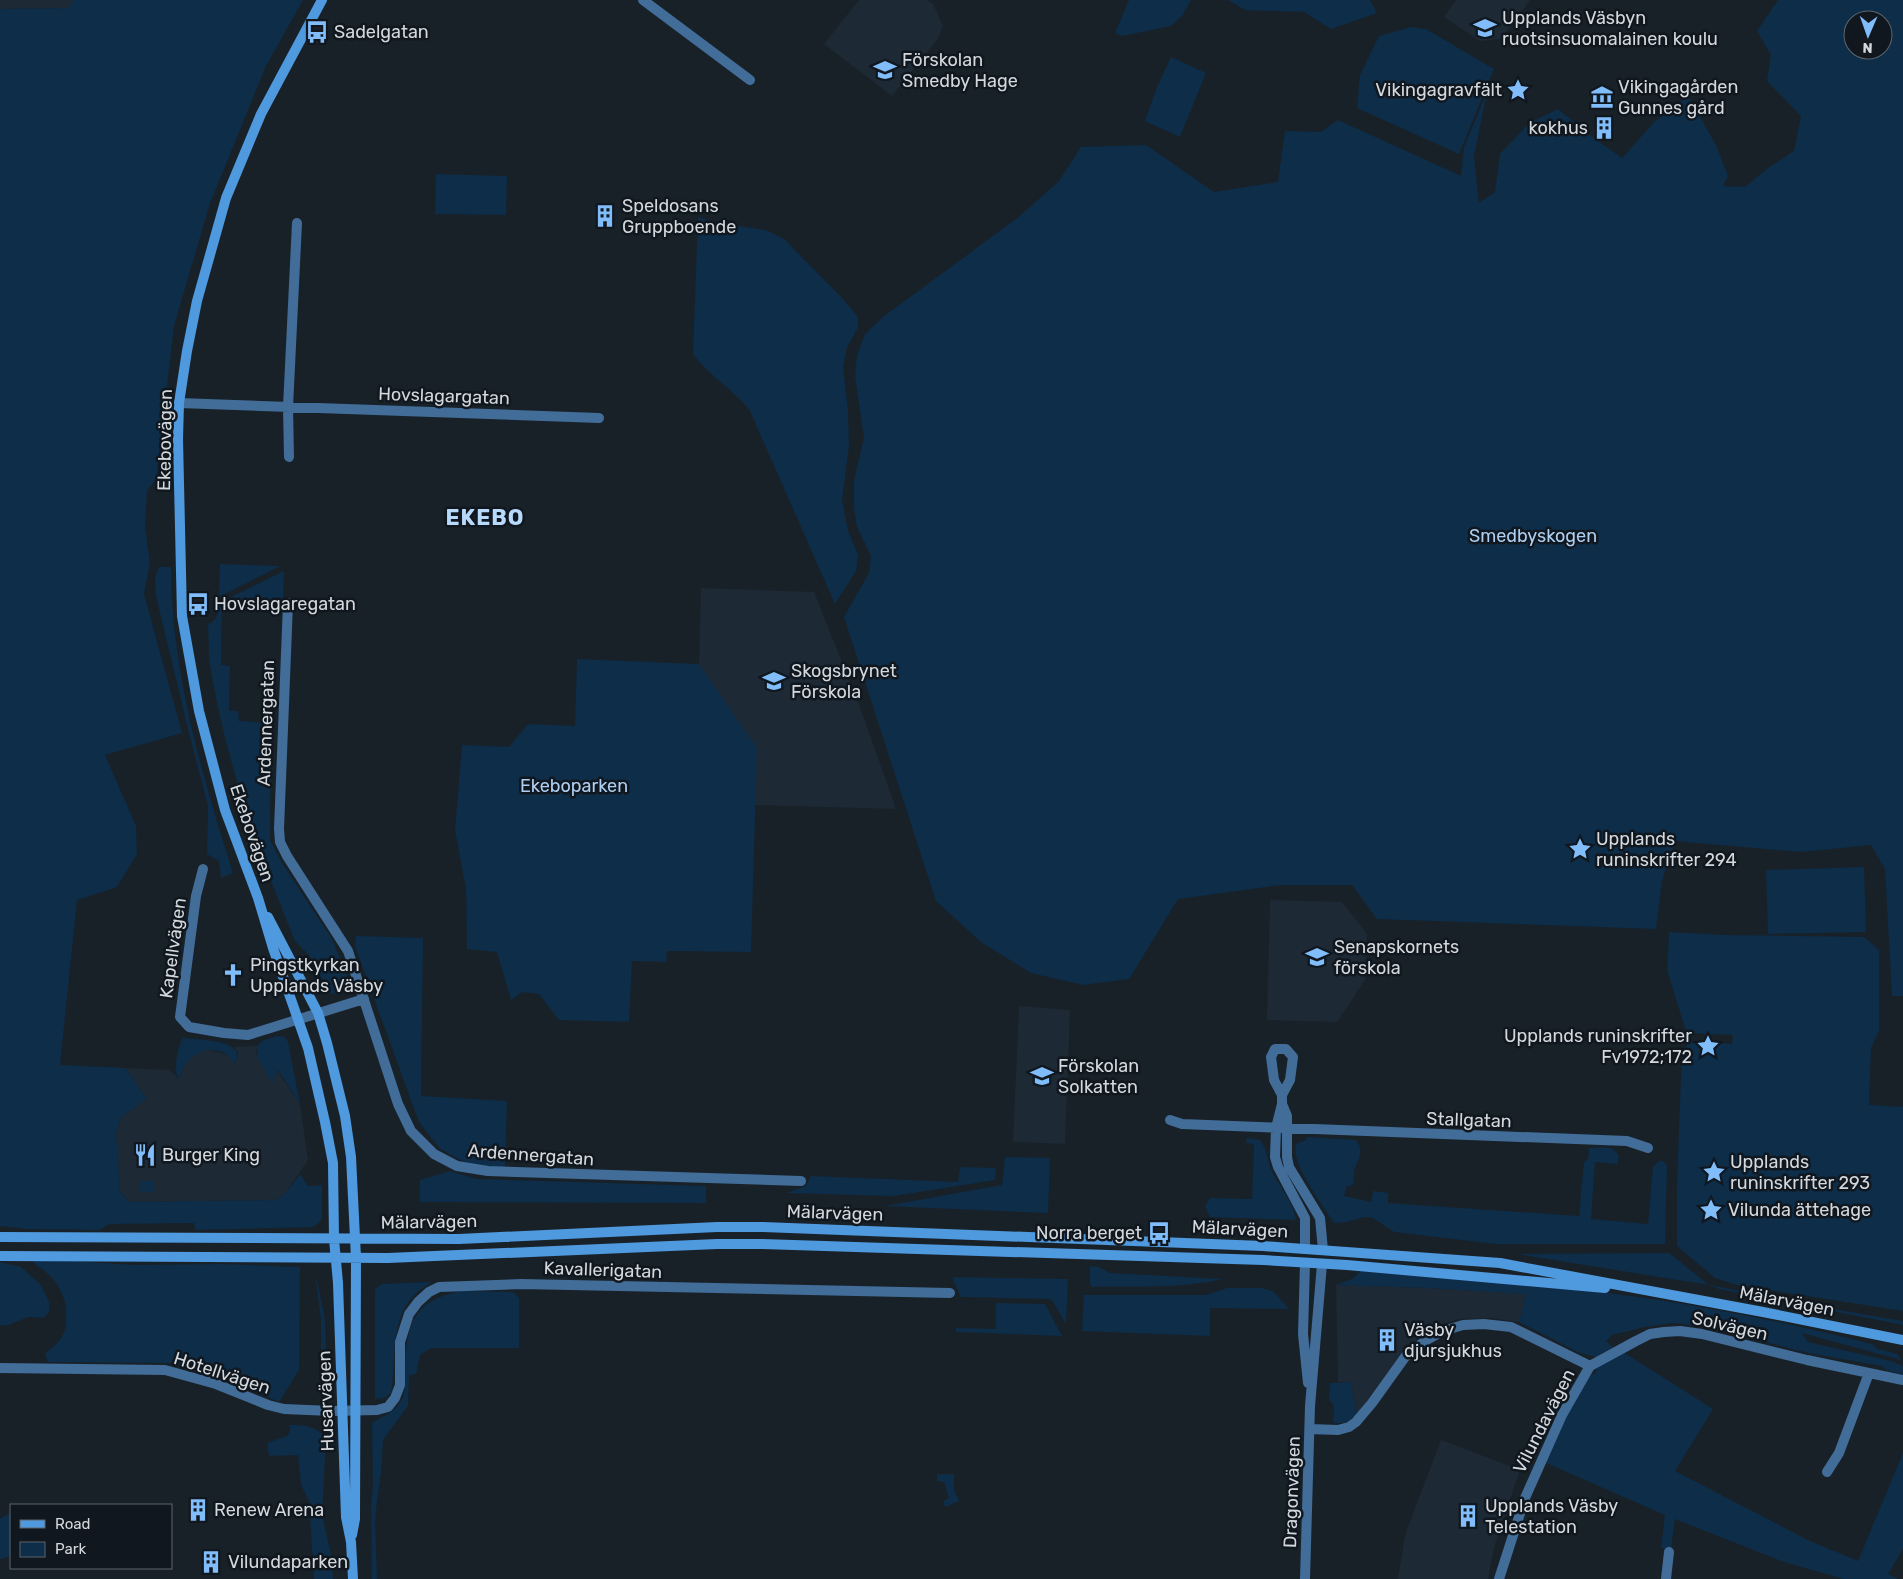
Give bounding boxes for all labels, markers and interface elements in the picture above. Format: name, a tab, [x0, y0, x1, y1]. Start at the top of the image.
place label: Upplands Väsbyn ruotsinsuomalainen koulu	[1502, 7, 1718, 50]
north arrow	[1843, 10, 1893, 60]
school or university icon: Upplands Väsbyn ruotsinsuomalainen koulu	[1472, 15, 1498, 41]
bus stop icon: Sadelgatan	[304, 19, 330, 45]
place label: Sadelgatan	[334, 21, 429, 43]
text: N	[1862, 39, 1873, 56]
place label: Förskolan Smedby Hage	[902, 49, 1018, 92]
school or university icon: Förskolan Smedby Hage	[872, 57, 898, 83]
place label: Vikingagården Gunnes gård	[1618, 76, 1738, 119]
place icon: Vikingagravfält	[1505, 77, 1531, 103]
place label: Vikingagravfält	[1375, 79, 1502, 101]
museum icon: Vikingagården Gunnes gård	[1589, 84, 1615, 110]
building icon: kokhus	[1591, 115, 1617, 141]
place label: kokhus	[1529, 117, 1588, 139]
place label: Speldosans Gruppboende	[622, 195, 736, 238]
building icon: Speldosans Gruppboende	[592, 203, 618, 229]
street label: Hovslagargatan	[378, 383, 510, 409]
street label: Ekebovägen	[153, 389, 177, 491]
district label: EKEBO	[446, 504, 524, 531]
park label: Smedbyskogen	[1469, 525, 1597, 547]
bus stop icon: Hovslagaregatan	[185, 591, 211, 617]
place label: Hovslagaregatan	[214, 593, 356, 615]
street label: Ardennergatan	[253, 659, 279, 787]
place label: Skogsbrynet Förskola	[791, 660, 897, 703]
school or university icon: Skogsbrynet Förskola	[761, 668, 787, 694]
park label: Ekeboparken	[520, 775, 628, 797]
street label: Ekebovägen	[225, 781, 279, 885]
place label: Upplands runinskrifter 294	[1596, 828, 1737, 871]
place icon: Upplands runinskrifter 294	[1567, 836, 1593, 862]
street label: Kapellvägen	[155, 896, 191, 1000]
place label: Senapskornets förskola	[1334, 936, 1459, 979]
school or university icon: Senapskornets förskola	[1304, 944, 1330, 970]
place label: Pingstkyrkan Upplands Väsby	[250, 954, 383, 997]
church icon: Pingstkyrkan Upplands Väsby	[220, 962, 246, 988]
place label: Upplands runinskrifter Fv1972;172	[1504, 1025, 1692, 1068]
place icon: Upplands runinskrifter Fv1972;172	[1695, 1033, 1721, 1059]
place label: Förskolan Solkatten	[1058, 1055, 1139, 1098]
school or university icon: Förskolan Solkatten	[1029, 1063, 1055, 1089]
street label: Stallgatan	[1426, 1108, 1512, 1132]
street label: Ardennergatan	[467, 1140, 595, 1170]
restaurant icon: Burger King	[132, 1142, 158, 1168]
place label: Burger King	[162, 1144, 260, 1166]
place label: Upplands runinskrifter 293	[1730, 1151, 1870, 1194]
place icon: Upplands runinskrifter 293	[1701, 1159, 1727, 1185]
place icon: Vilunda ättehage	[1698, 1197, 1724, 1223]
place label: Vilunda ättehage	[1728, 1199, 1871, 1221]
street label: Mälarvägen	[786, 1200, 884, 1226]
street label: Mälarvägen	[380, 1210, 478, 1234]
street label: Mälarvägen	[1191, 1215, 1289, 1243]
bus stop icon: Norra berget	[1146, 1220, 1172, 1246]
place label: Norra berget	[1036, 1222, 1142, 1244]
street label: Kavallerigatan	[543, 1257, 663, 1283]
street label: Mälarvägen	[1737, 1281, 1837, 1321]
street label: Solvägen	[1690, 1307, 1770, 1345]
place label: Väsby djursjukhus	[1404, 1319, 1502, 1362]
building icon: Väsby djursjukhus	[1374, 1327, 1400, 1353]
street label: Hotellvägen	[171, 1347, 273, 1399]
street label: Husarvägen	[313, 1350, 339, 1452]
street label: Vilundavägen	[1508, 1365, 1580, 1477]
street label: Dragonvägen	[1279, 1436, 1305, 1548]
place label: Upplands Väsby Telestation	[1485, 1495, 1618, 1538]
building icon: Renew Arena	[185, 1497, 211, 1523]
place label: Renew Arena	[214, 1499, 324, 1521]
building icon: Upplands Väsby Telestation	[1455, 1503, 1481, 1529]
legend	[10, 1504, 172, 1569]
text: Road	[55, 1515, 91, 1533]
text: Park	[55, 1540, 86, 1558]
building icon: Vilundaparken	[198, 1549, 224, 1575]
place label: Vilundaparken	[228, 1551, 348, 1573]

